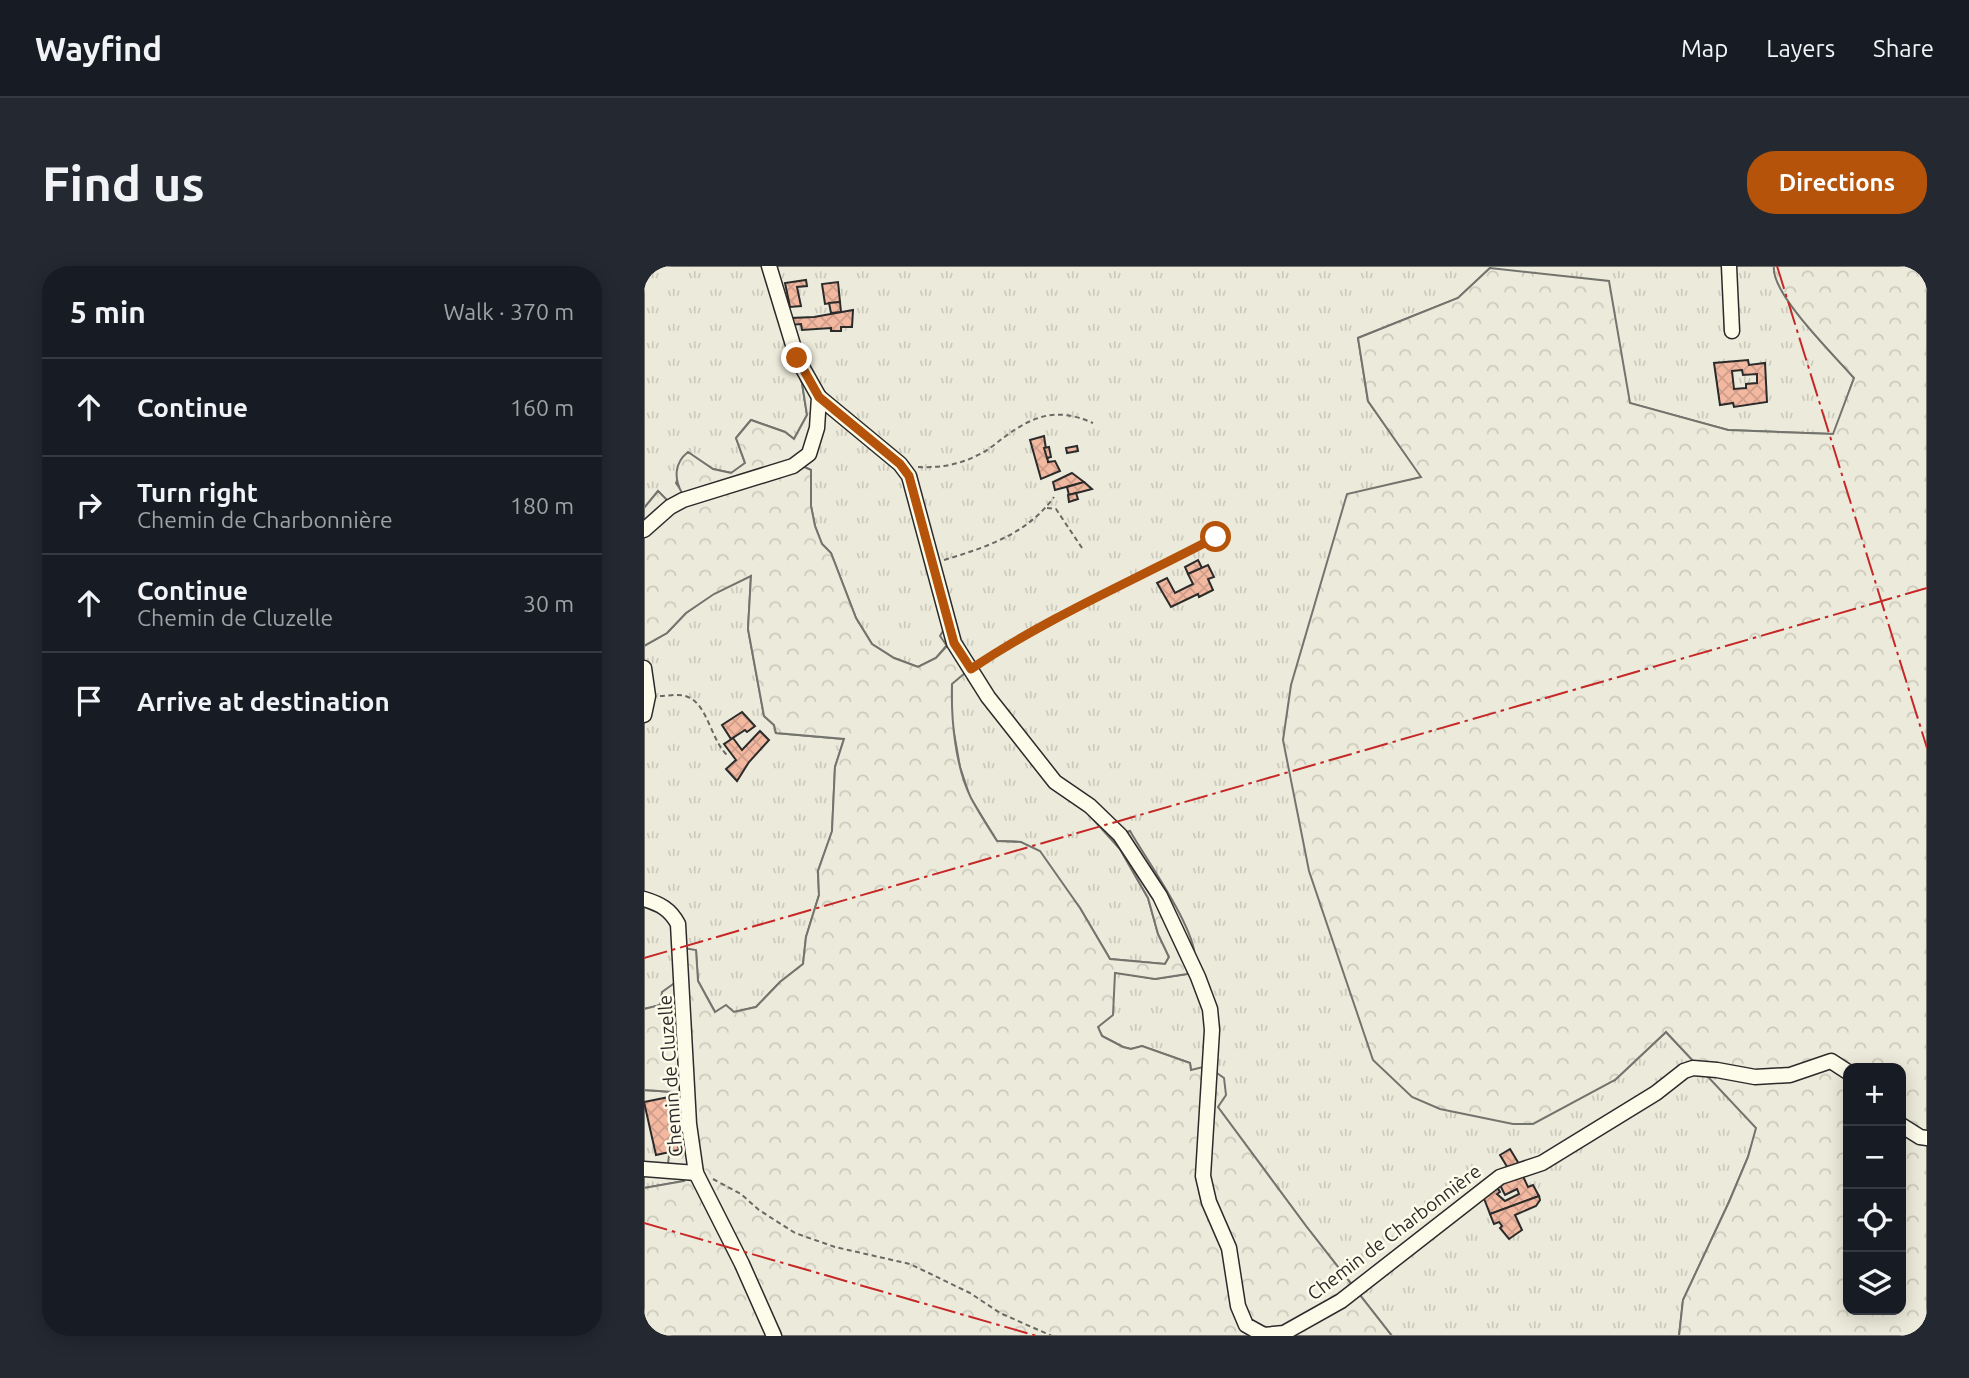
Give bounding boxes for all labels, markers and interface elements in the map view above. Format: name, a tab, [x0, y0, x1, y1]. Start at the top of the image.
text: Wayfind	[35, 30, 162, 67]
text: Map	[1681, 35, 1728, 62]
text: Layers	[1766, 35, 1835, 62]
text: Share	[1873, 35, 1934, 62]
button: Directions	[1747, 151, 1927, 214]
text: Find us	[42, 155, 205, 210]
text: 5 min	[70, 295, 146, 329]
text: Walk · 370 m	[443, 299, 574, 324]
route end	[781, 342, 812, 373]
icon: ahead	[70, 388, 108, 426]
text: Continue	[137, 393, 248, 422]
text: 160 m	[510, 395, 574, 420]
text: Turn right	[137, 478, 258, 507]
icon: right	[70, 486, 108, 524]
text: 180 m	[510, 493, 574, 518]
text: Chemin de Charbonnière	[137, 507, 393, 532]
route start	[1200, 521, 1231, 552]
text: Continue	[137, 576, 248, 605]
icon: ahead	[70, 584, 108, 622]
text: 30 m	[523, 591, 574, 616]
text: Chemin de Cluzelle	[137, 605, 333, 630]
icon: arrive	[70, 682, 108, 720]
text: Arrive at destination	[137, 687, 390, 716]
street label: Chemin de Cluzelle	[653, 994, 687, 1158]
map controls	[1843, 1063, 1906, 1315]
button: +	[1843, 1063, 1906, 1126]
button: −	[1843, 1126, 1906, 1189]
street label: Chemin de Charbonnière	[1303, 1160, 1485, 1304]
button: locate	[1843, 1189, 1906, 1252]
button: layers	[1843, 1252, 1906, 1315]

